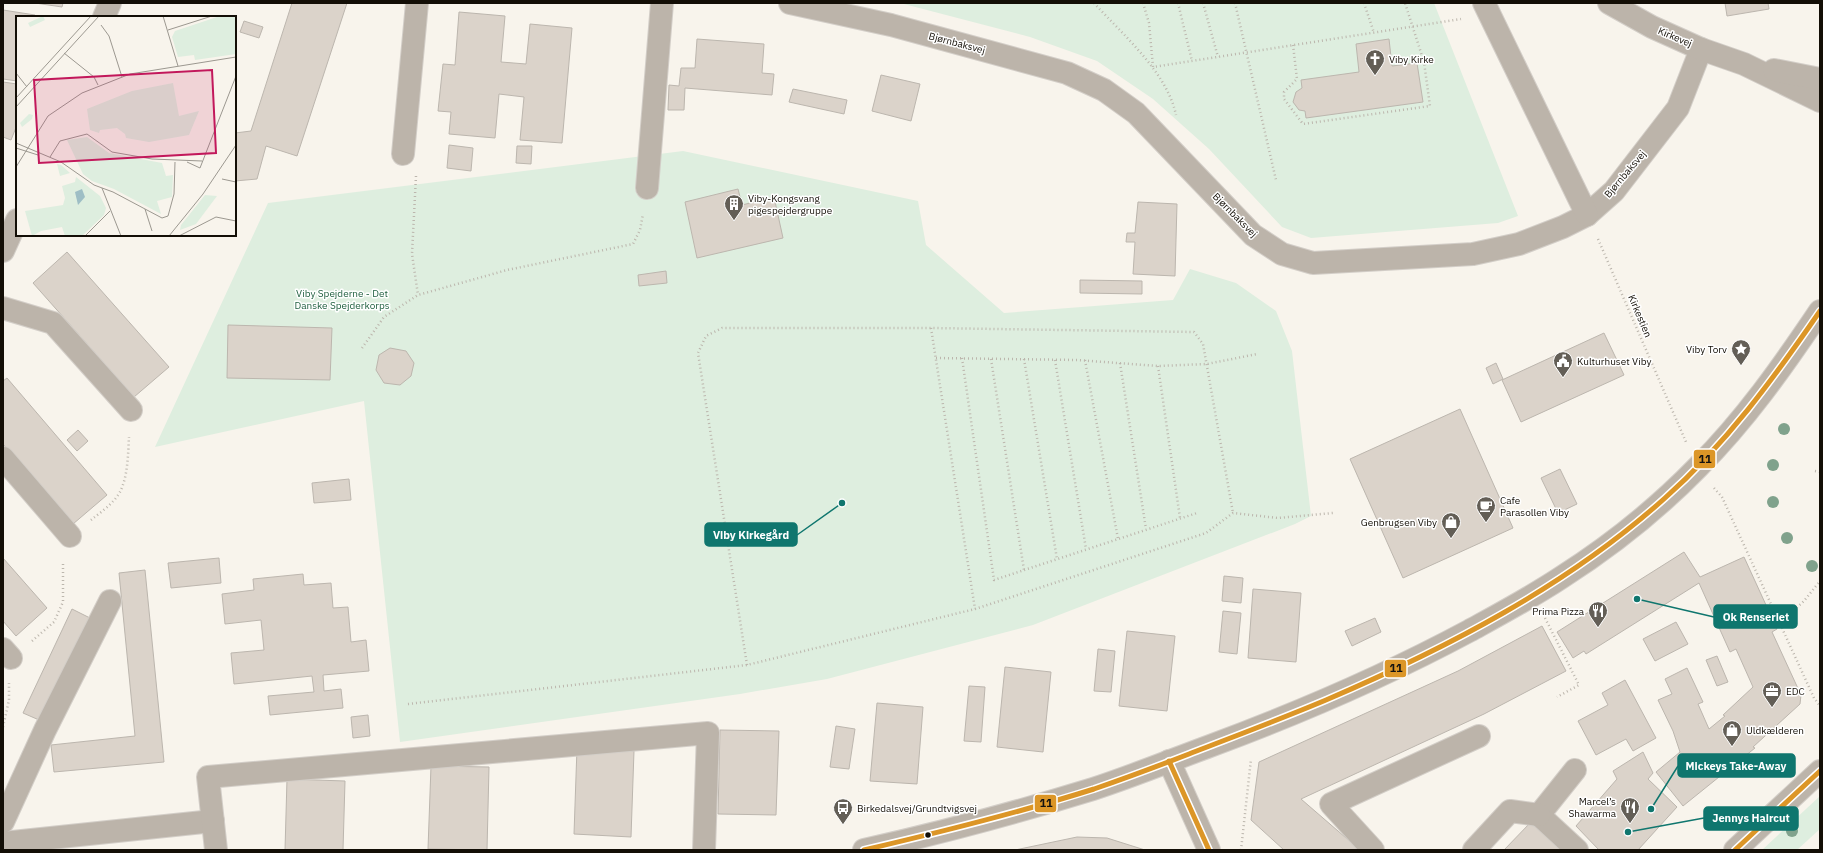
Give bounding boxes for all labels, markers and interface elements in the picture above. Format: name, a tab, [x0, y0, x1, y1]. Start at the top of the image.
inset map	[16, 16, 236, 236]
street label: Kirkevej	[1656, 24, 1694, 50]
street label: Bjørnbaksvej	[927, 29, 987, 57]
church icon: Viby Kirke	[1364, 48, 1386, 76]
place label: Viby Kirke	[1389, 53, 1434, 66]
street label: Bjørnbaksvej	[1601, 148, 1649, 200]
street label: Bjørnbaksvej	[1210, 190, 1260, 240]
place label: Viby-Kongsvang pigespejdergruppe	[748, 192, 833, 217]
building icon: Viby-Kongsvang pigespejdergruppe	[723, 193, 745, 221]
park label: Viby Spejderne - Det Danske Spejderkorps	[294, 287, 390, 312]
street label: Kirkestien	[1625, 293, 1655, 339]
place icon: Viby Torv	[1730, 338, 1752, 366]
place label: Viby Torv	[1686, 343, 1727, 356]
public building icon: Kulturhuset Viby	[1552, 350, 1574, 378]
place label: Kulturhuset Viby	[1577, 355, 1651, 368]
line badge: 11	[1693, 449, 1716, 469]
text: 11	[1698, 452, 1712, 466]
place label: Cafe Parasollen Viby	[1500, 494, 1569, 519]
cafe icon: Cafe Parasollen Viby	[1475, 495, 1497, 523]
shop icon: Genbrugsen Viby	[1440, 511, 1462, 539]
place label: Genbrugsen Viby	[1361, 516, 1437, 529]
callout: Viby Kirkegård	[705, 523, 797, 546]
text: Viby Kirkegård	[713, 528, 789, 542]
restaurant icon: Prima Pizza	[1587, 600, 1609, 628]
place label: Prima Pizza	[1532, 605, 1585, 618]
callout: Ok Renseriet	[1714, 605, 1797, 628]
text: Ok Renseriet	[1723, 610, 1789, 624]
line badge: 11	[1384, 659, 1407, 678]
text: 11	[1389, 661, 1403, 675]
office icon: EDC	[1761, 680, 1783, 708]
place label: EDC	[1786, 685, 1805, 698]
shop icon: Uldkælderen	[1721, 719, 1743, 747]
place label: Uldkælderen	[1746, 724, 1804, 737]
callout: Mickeys Take-Away	[1678, 754, 1795, 777]
text: Mickeys Take-Away	[1686, 759, 1787, 773]
line badge: 11	[1034, 794, 1057, 813]
place label: Marcel’s Shawarma	[1569, 795, 1617, 820]
text: 11	[1039, 796, 1053, 810]
restaurant icon: Marcel’s Shawarma	[1619, 796, 1641, 824]
bus stop icon: Birkedalsvej/Grundtvigsvej	[832, 797, 854, 825]
place label: Birkedalsvej/Grundtvigsvej	[857, 802, 977, 815]
callout: Jennys Haircut	[1704, 807, 1798, 830]
text: Jennys Haircut	[1712, 811, 1790, 825]
unlabelled marker	[923, 830, 933, 840]

